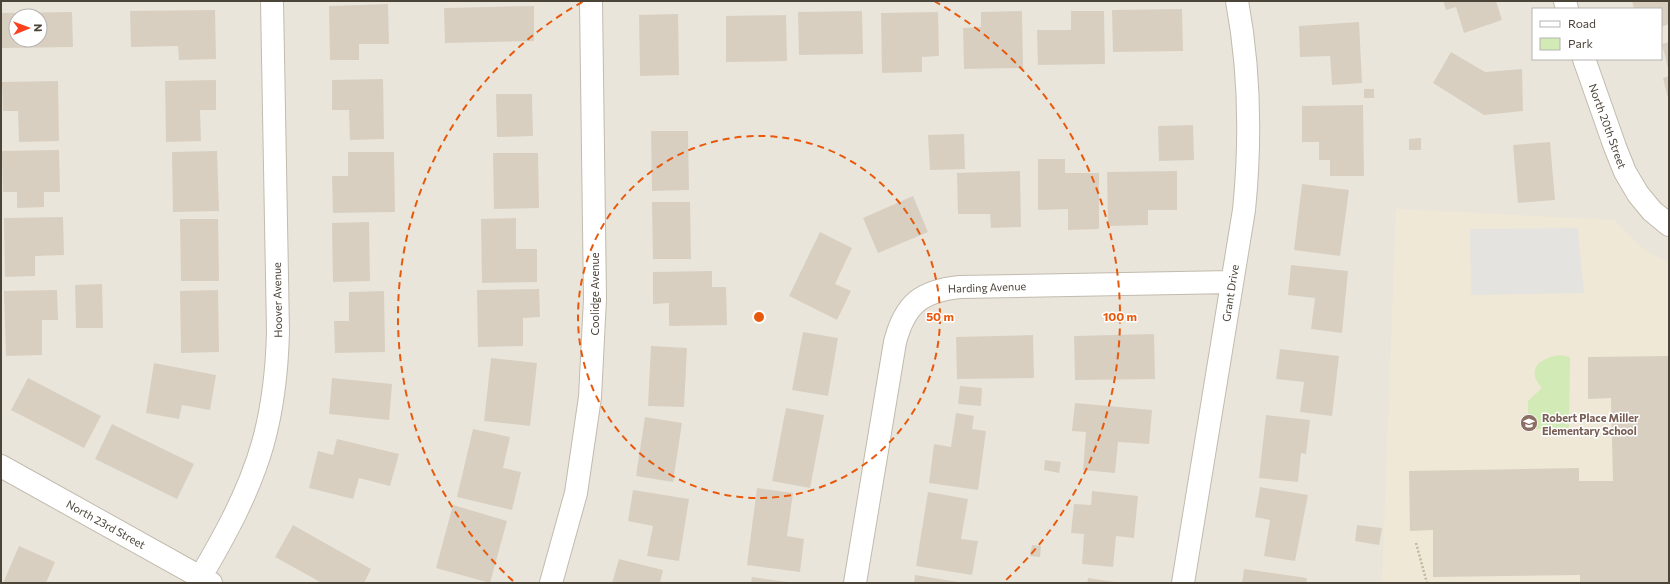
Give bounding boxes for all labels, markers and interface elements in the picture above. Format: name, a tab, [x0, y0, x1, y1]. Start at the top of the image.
north arrow	[8, 8, 48, 48]
legend	[1532, 8, 1662, 60]
text: Road	[1568, 16, 1596, 30]
text: N	[32, 24, 45, 32]
text: Park	[1568, 36, 1594, 50]
street label: North 20th Street	[1587, 82, 1630, 171]
street label: Coolidge Avenue	[588, 252, 601, 336]
street label: Hoover Avenue	[270, 262, 284, 338]
street label: Grant Drive	[1219, 263, 1241, 322]
street label: Harding Avenue	[948, 279, 1027, 295]
text: 50 m	[926, 309, 954, 323]
text: 100 m	[1103, 309, 1137, 323]
centre of rings	[752, 310, 766, 324]
place label: Robert Place Miller Elementary School	[1542, 411, 1639, 437]
school or university icon: Robert Place Miller Elementary School	[1519, 413, 1539, 433]
street label: North 23rd Street	[64, 497, 148, 551]

